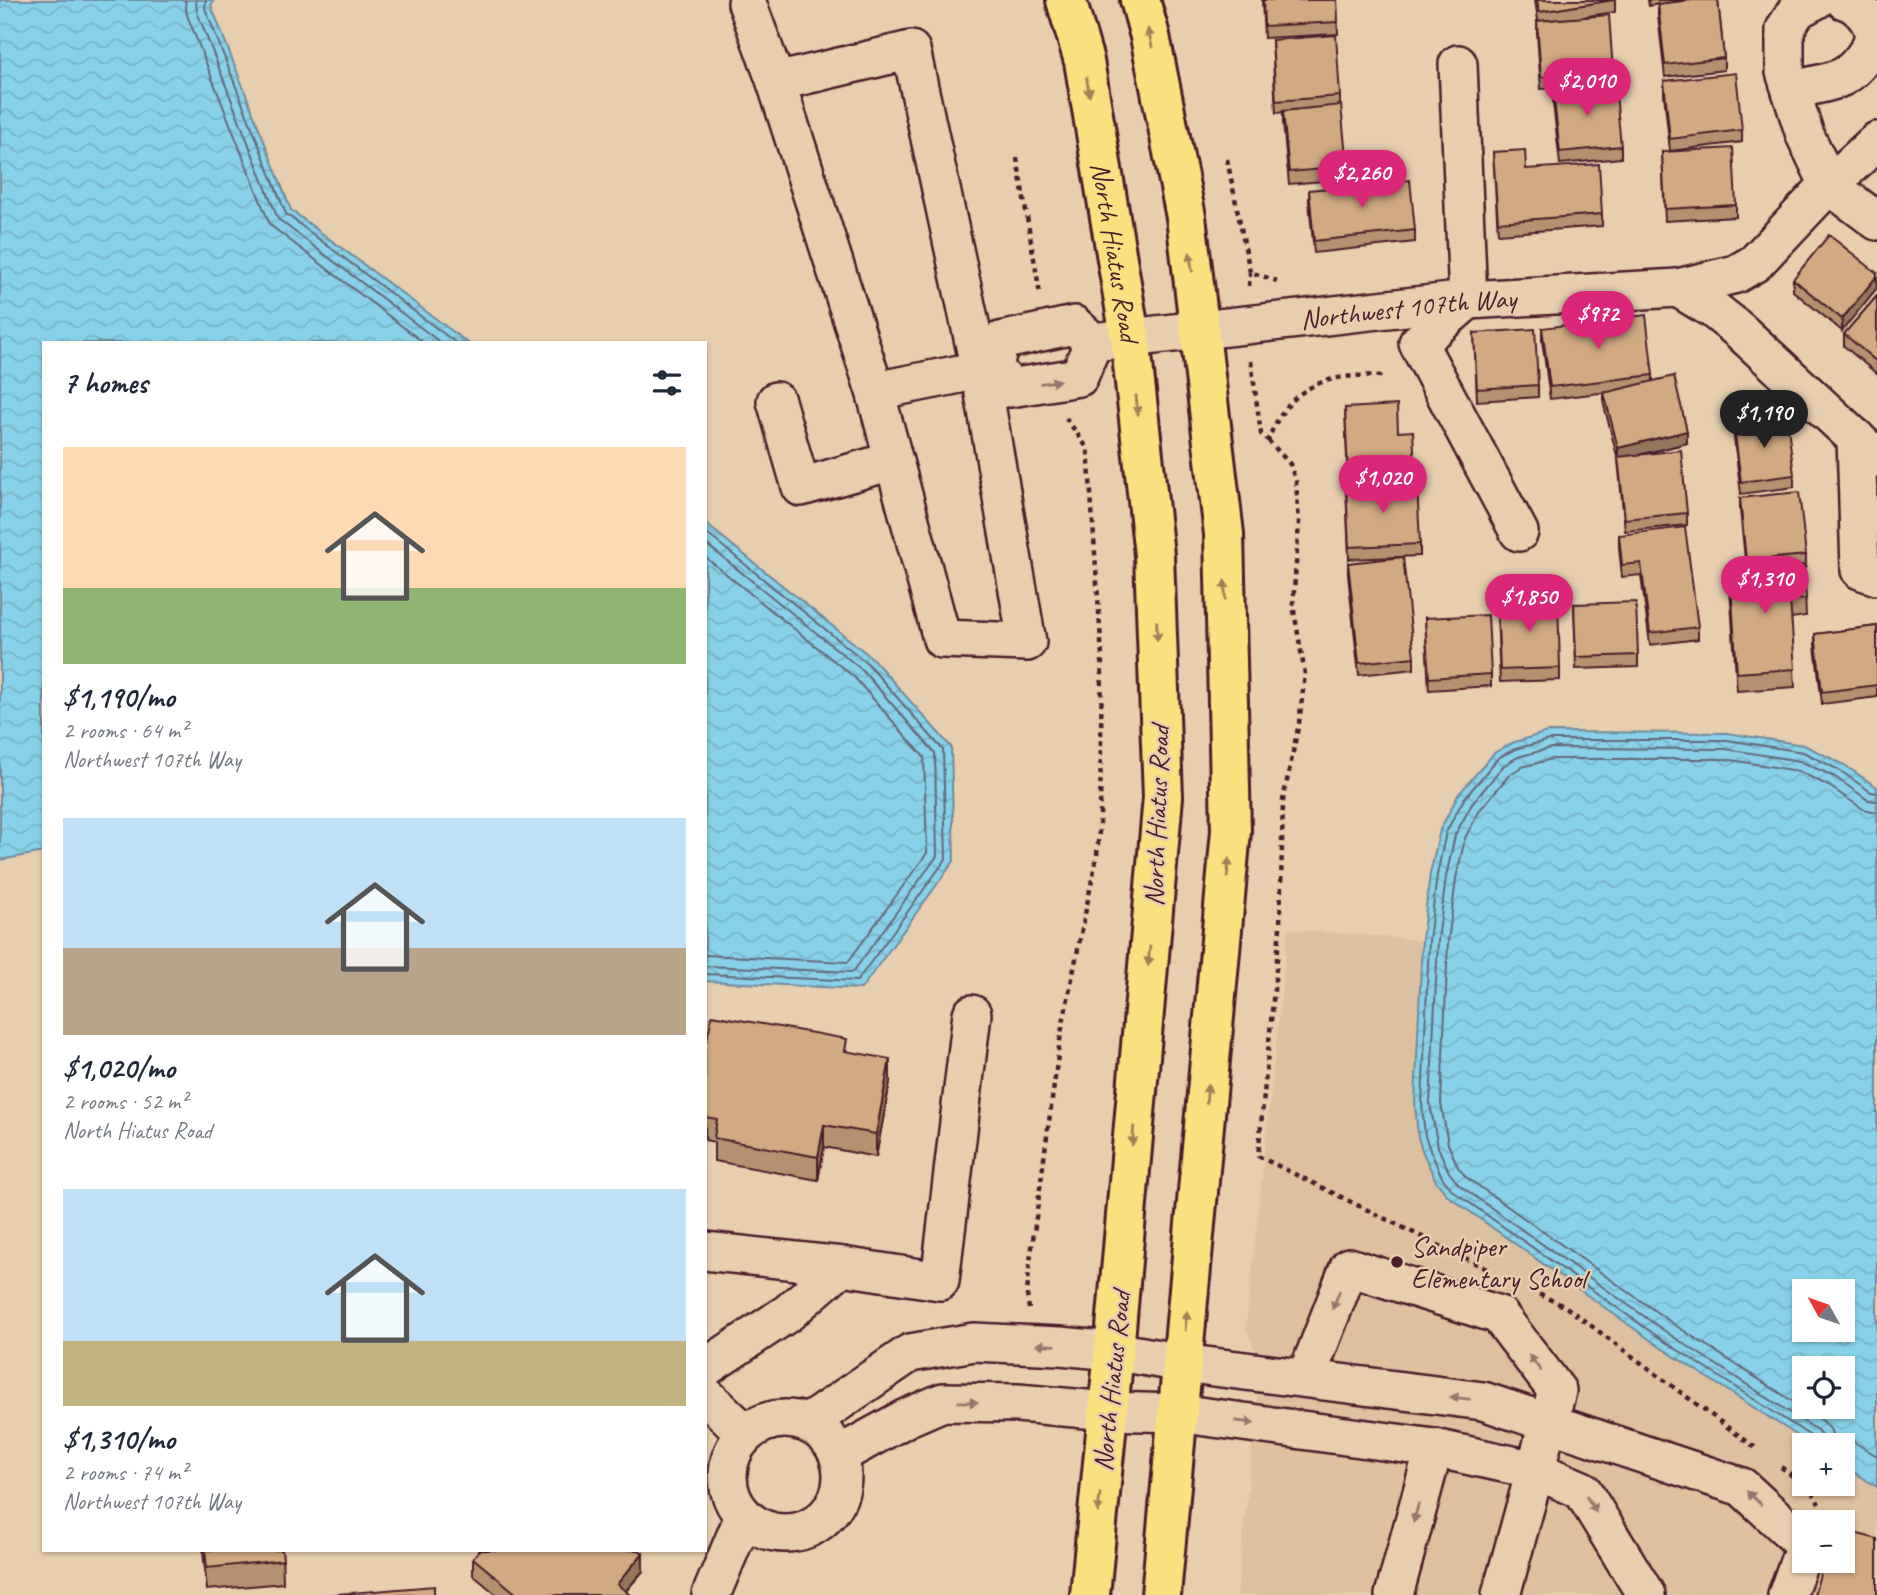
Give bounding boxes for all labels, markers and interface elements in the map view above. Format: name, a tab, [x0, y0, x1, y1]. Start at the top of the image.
one-way arrow	[1145, 27, 1156, 49]
pin: $2,010	[1530, 58, 1644, 118]
text: $2,010	[1559, 66, 1615, 95]
one-way arrow	[1083, 76, 1094, 98]
pin: $2,260	[1305, 150, 1419, 210]
text: $2,260	[1334, 158, 1390, 187]
street label: North Hiatus Road	[1083, 160, 1148, 348]
one-way arrow	[1186, 251, 1197, 273]
street label: Northwest 107th Way	[1299, 280, 1519, 337]
pin: $972	[1557, 292, 1639, 351]
text: $972	[1577, 299, 1619, 328]
text: 7 homes	[63, 364, 148, 402]
icon: filters	[648, 364, 686, 402]
one-way arrow	[1039, 376, 1061, 387]
pin: $1,190	[1707, 391, 1821, 450]
one-way arrow	[1132, 394, 1143, 416]
text: $1,190	[1736, 398, 1792, 427]
pin: $1,020	[1326, 456, 1440, 515]
text: $1,020	[1355, 463, 1411, 492]
icon: home	[312, 493, 438, 619]
pin: $1,310	[1708, 556, 1822, 616]
text: $1,310	[1737, 564, 1793, 593]
pin: $1,850	[1472, 574, 1586, 634]
one-way arrow	[1220, 578, 1231, 600]
text: $1,850	[1501, 582, 1557, 611]
one-way arrow	[1151, 620, 1163, 642]
text: $1,190/mo	[63, 678, 175, 716]
text: 2 rooms · 64 m²	[63, 716, 187, 745]
street label: North Hiatus Road	[1136, 721, 1177, 907]
text: Northwest 107th Way	[63, 745, 241, 774]
one-way arrow	[1223, 857, 1234, 879]
icon: home	[312, 864, 438, 990]
one-way arrow	[1143, 945, 1154, 967]
text: $1,020/mo	[63, 1049, 175, 1087]
one-way arrow	[1202, 1083, 1213, 1105]
text: 2 rooms · 52 m²	[63, 1087, 187, 1116]
text: North Hiatus Road	[63, 1116, 212, 1145]
one-way arrow	[1127, 1125, 1138, 1147]
place label: Sandpiper Elementary School	[1411, 1229, 1591, 1296]
icon: home	[312, 1235, 438, 1361]
marker: Sandpiper Elementary School	[1389, 1254, 1405, 1270]
north arrow	[1792, 1279, 1855, 1342]
map controls	[1792, 1279, 1855, 1573]
street label: North Hiatus Road	[1085, 1285, 1139, 1473]
one-way arrow	[1331, 1289, 1342, 1310]
one-way arrow	[1181, 1310, 1192, 1332]
one-way arrow	[1035, 1340, 1057, 1351]
one-way arrow	[1527, 1354, 1542, 1372]
button: locate	[1792, 1356, 1855, 1419]
one-way arrow	[1449, 1392, 1471, 1403]
one-way arrow	[957, 1396, 979, 1408]
one-way arrow	[1234, 1417, 1256, 1428]
text: $1,310/mo	[63, 1420, 175, 1458]
button: +	[1792, 1433, 1855, 1496]
text: 2 rooms · 74 m²	[63, 1458, 187, 1487]
text: Northwest 107th Way	[63, 1487, 241, 1516]
one-way arrow	[1745, 1490, 1763, 1506]
one-way arrow	[1093, 1493, 1104, 1515]
one-way arrow	[1585, 1495, 1597, 1514]
one-way arrow	[1410, 1503, 1421, 1525]
button: −	[1792, 1510, 1855, 1573]

